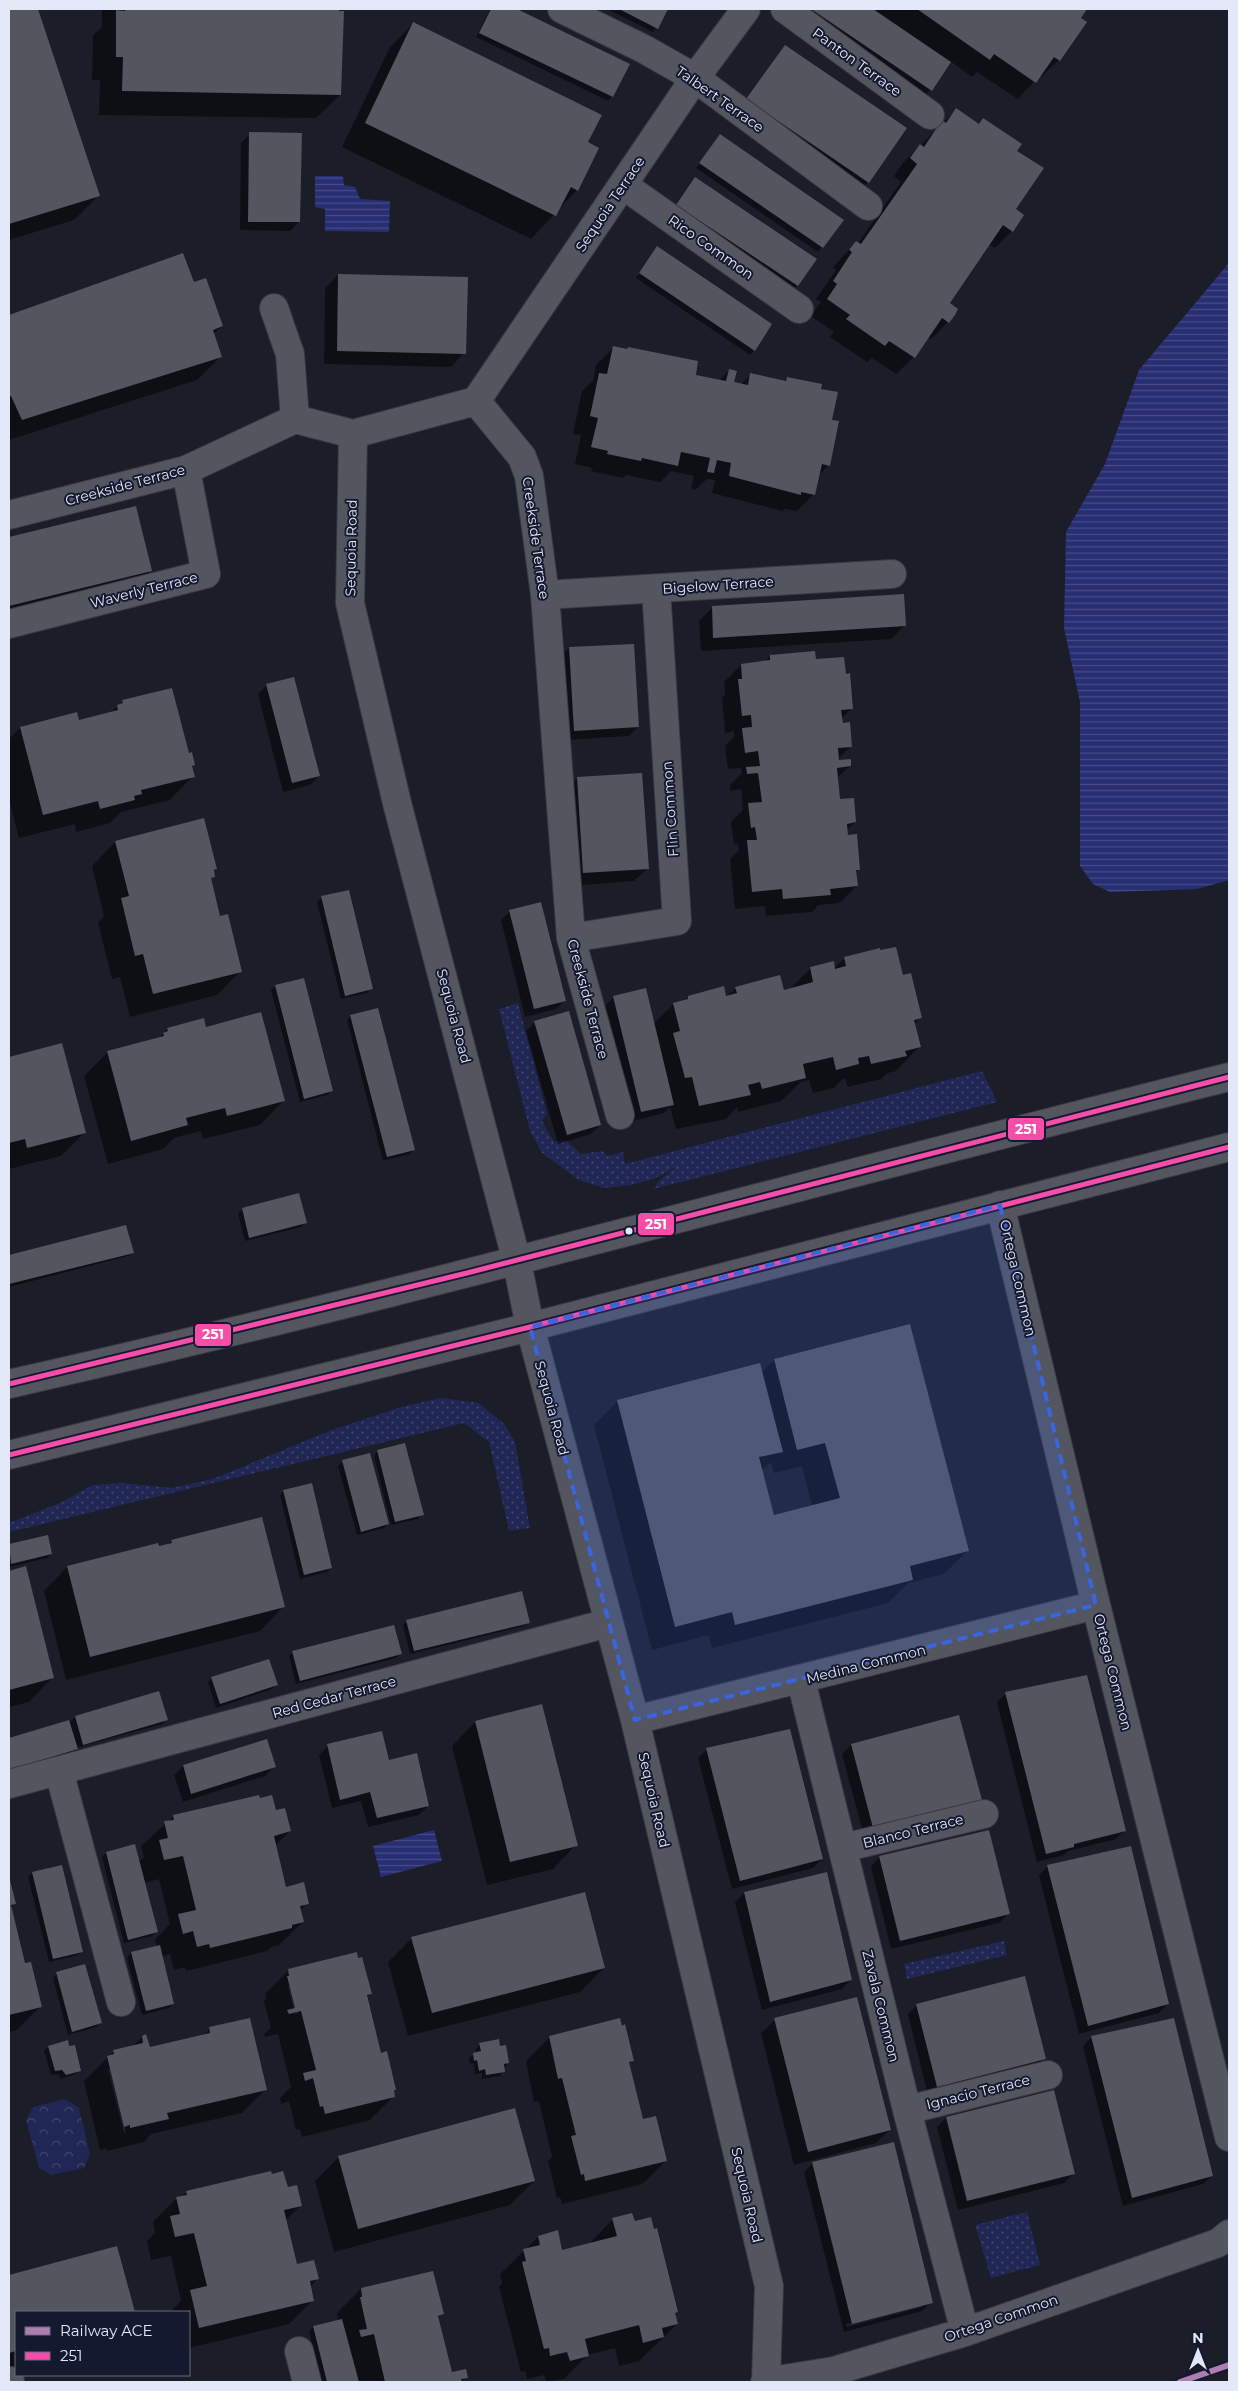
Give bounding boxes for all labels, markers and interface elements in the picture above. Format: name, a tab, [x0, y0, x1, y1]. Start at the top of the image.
street label: Panton Terrace	[809, 24, 905, 100]
street label: Talbert Terrace	[672, 62, 768, 136]
street label: Sequoia Terrace	[571, 153, 649, 255]
street label: Rico Common	[665, 211, 757, 283]
street label: Creekside Terrace	[63, 460, 187, 510]
street label: Creekside Terrace	[519, 476, 553, 600]
street label: Sequoia Road	[341, 499, 361, 597]
street label: Waverly Terrace	[88, 568, 200, 612]
street label: Bigelow Terrace	[662, 572, 774, 598]
street label: Flin Common	[658, 761, 682, 857]
street label: Creekside Terrace	[563, 937, 613, 1061]
street label: Sequoia Road	[433, 967, 475, 1065]
line badge: 251	[1007, 1117, 1045, 1141]
text: 251	[1015, 1120, 1037, 1138]
line badge: 251	[637, 1212, 675, 1236]
text: 251	[645, 1215, 667, 1233]
street label: Ortega Common	[996, 1218, 1040, 1338]
unlabelled marker	[624, 1226, 634, 1236]
line badge: 251	[194, 1323, 232, 1347]
text: 251	[202, 1325, 224, 1343]
street label: Sequoia Road	[531, 1359, 573, 1457]
street label: Ortega Common	[1090, 1612, 1136, 1732]
street label: Medina Common	[804, 1640, 928, 1688]
street label: Red Cedar Terrace	[270, 1672, 398, 1722]
street label: Sequoia Road	[634, 1751, 674, 1849]
street label: Blanco Terrace	[861, 1810, 965, 1852]
street label: Zavala Common	[858, 1948, 904, 2064]
street label: Ignacio Terrace	[924, 2070, 1032, 2114]
street label: Sequoia Road	[727, 2146, 767, 2244]
street label: Ortega Common	[942, 2290, 1060, 2346]
legend	[15, 2311, 190, 2376]
text: Railway ACE	[60, 2321, 152, 2340]
north arrow	[1173, 2326, 1223, 2376]
text: N	[1192, 2329, 1204, 2347]
text: 251	[60, 2346, 82, 2365]

